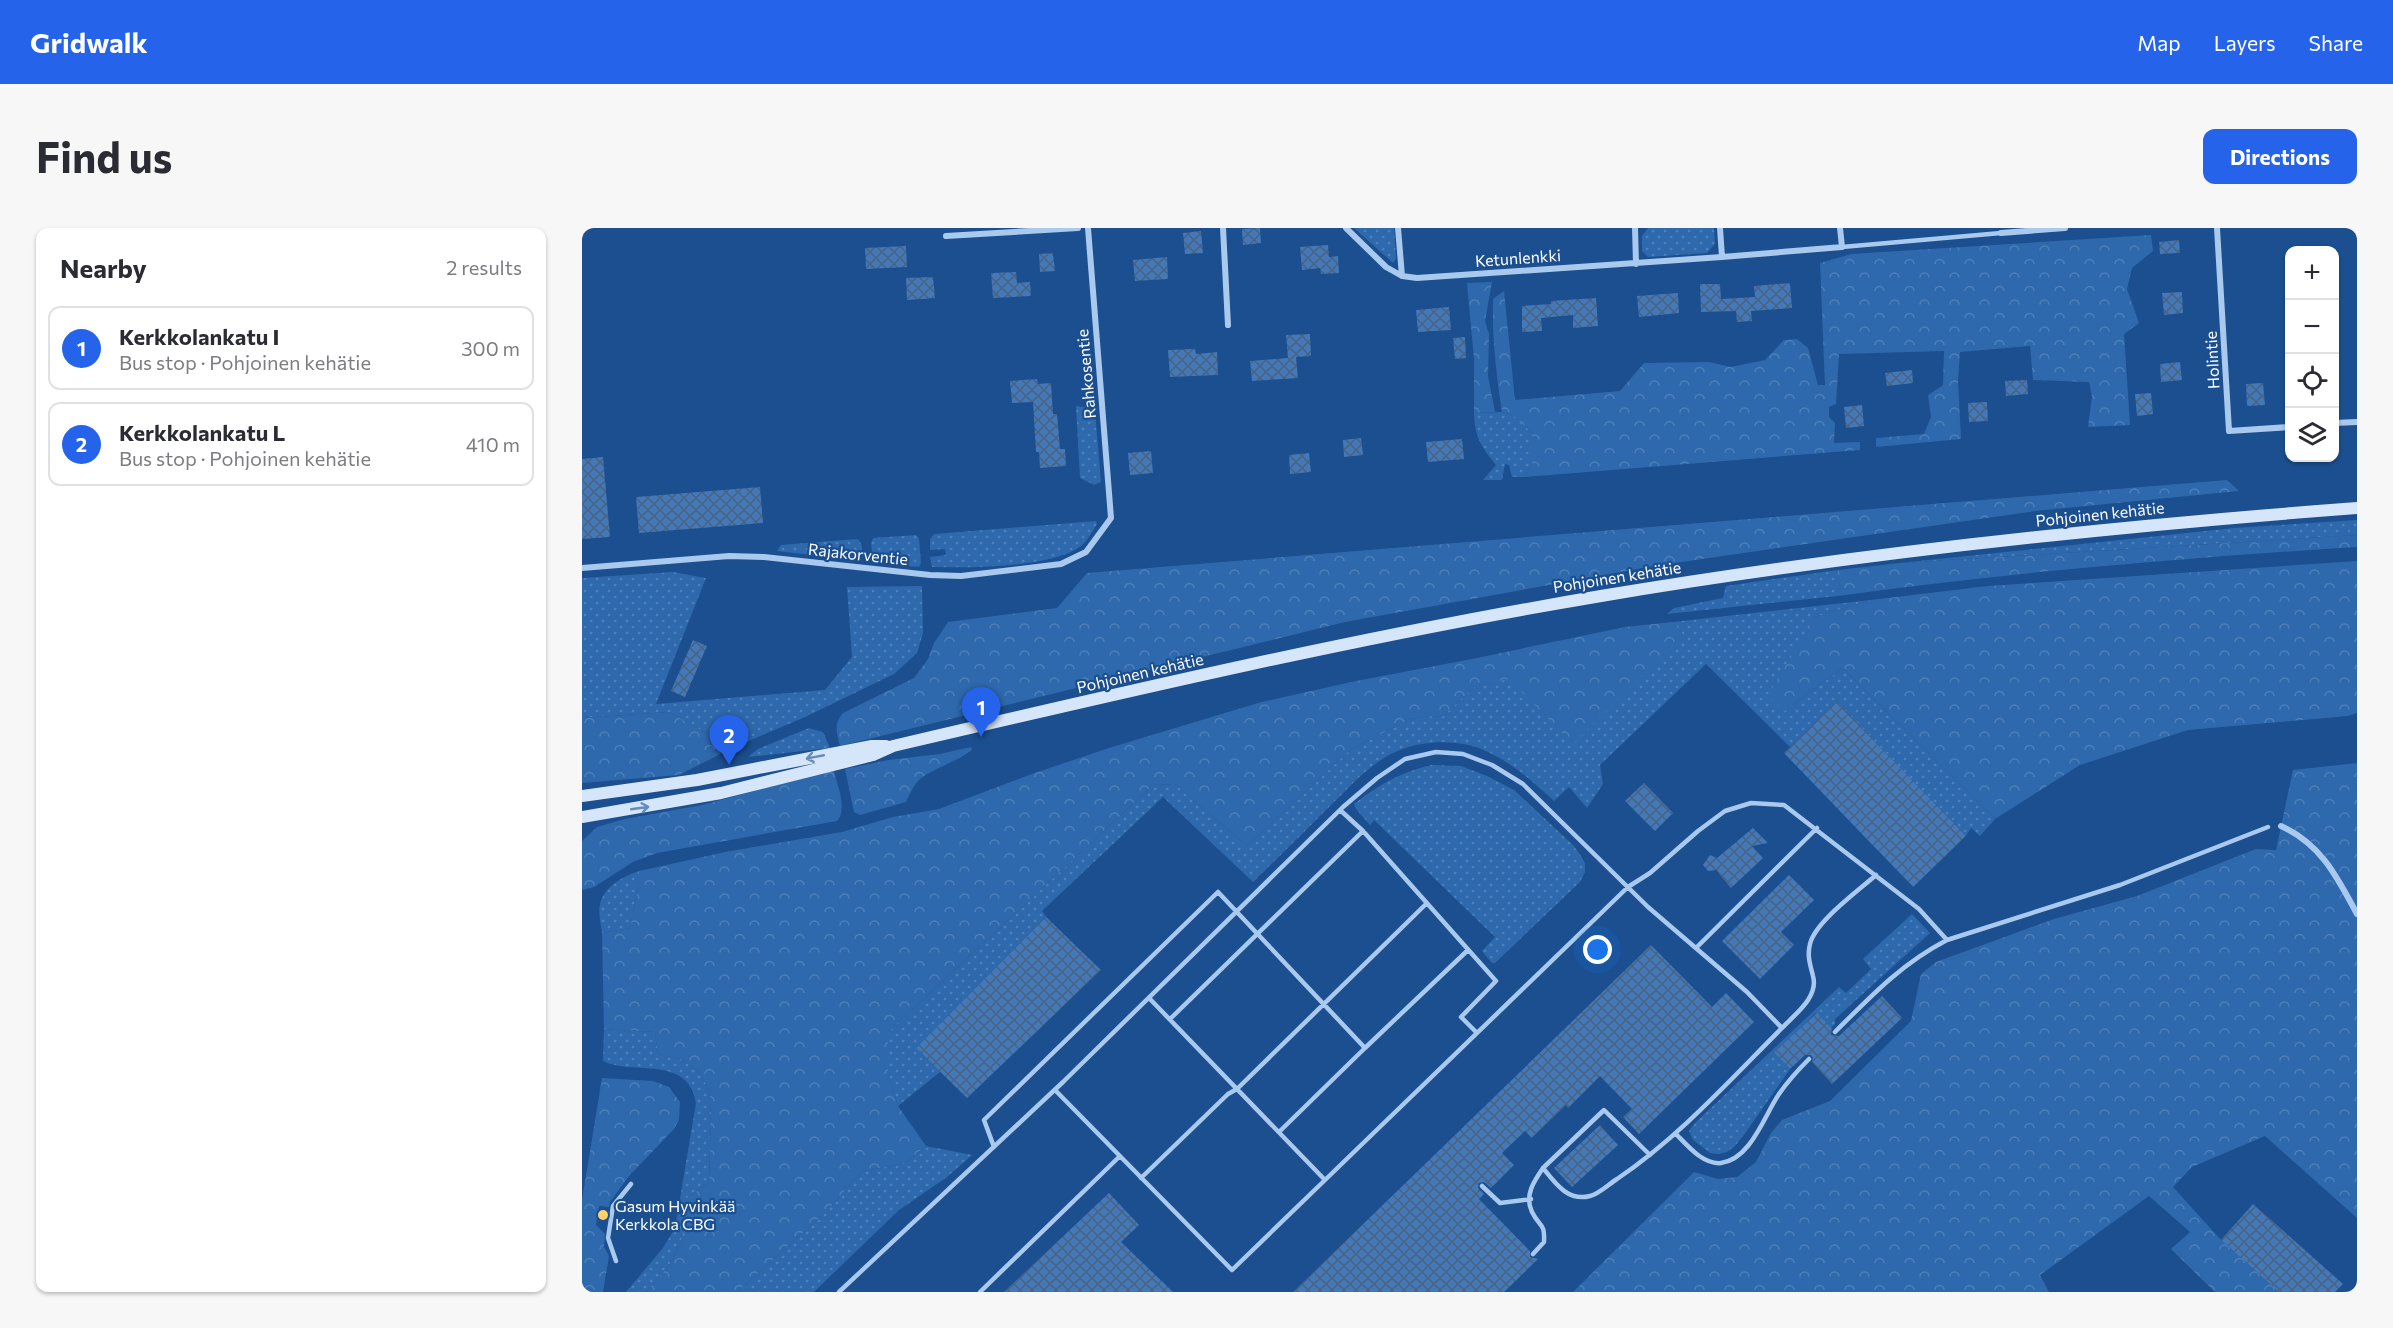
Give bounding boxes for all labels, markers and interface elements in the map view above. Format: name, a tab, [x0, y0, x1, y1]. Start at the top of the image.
text: Gridwalk	[30, 25, 148, 59]
text: Map	[2137, 30, 2181, 55]
text: Layers	[2214, 30, 2276, 55]
text: Share	[2309, 30, 2363, 55]
button: Directions	[2203, 129, 2357, 184]
text: Find us	[36, 130, 172, 182]
street label: Ketunlenkki	[1474, 245, 1562, 270]
map controls	[2285, 246, 2339, 462]
button: +	[2285, 246, 2339, 300]
text: Nearby	[60, 252, 147, 283]
text: 2 results	[446, 255, 522, 279]
button: −	[2285, 300, 2339, 354]
text: Kerkkolankatu I	[119, 323, 279, 350]
street label: Rahkosentie	[1072, 328, 1099, 420]
street label: Holintie	[2200, 331, 2223, 389]
text: 1	[77, 336, 86, 360]
text: 300 m	[461, 336, 520, 360]
text: Bus stop · Pohjoinen kehätie	[119, 350, 371, 374]
button: locate	[2285, 354, 2339, 408]
button: layers	[2285, 408, 2339, 462]
text: Kerkkolankatu L	[119, 419, 285, 446]
text: 2	[76, 432, 87, 456]
text: 410 m	[466, 432, 520, 456]
text: Bus stop · Pohjoinen kehätie	[119, 446, 371, 470]
street label: Pohjoinen kehätie	[2035, 497, 2165, 530]
street label: Rajakorventie	[807, 539, 909, 568]
street label: Pohjoinen kehätie	[1552, 557, 1682, 596]
street label: Pohjoinen kehätie	[1075, 649, 1205, 696]
pin: 1	[962, 688, 1000, 737]
pin: 2	[710, 716, 748, 765]
one-way arrow	[805, 752, 825, 763]
one-way arrow	[629, 802, 649, 813]
your location	[1583, 935, 1612, 964]
place label: Gasum Hyvinkää Kerkkola CBG	[615, 1196, 735, 1233]
marker: Gasum Hyvinkää Kerkkola CBG	[596, 1208, 610, 1222]

